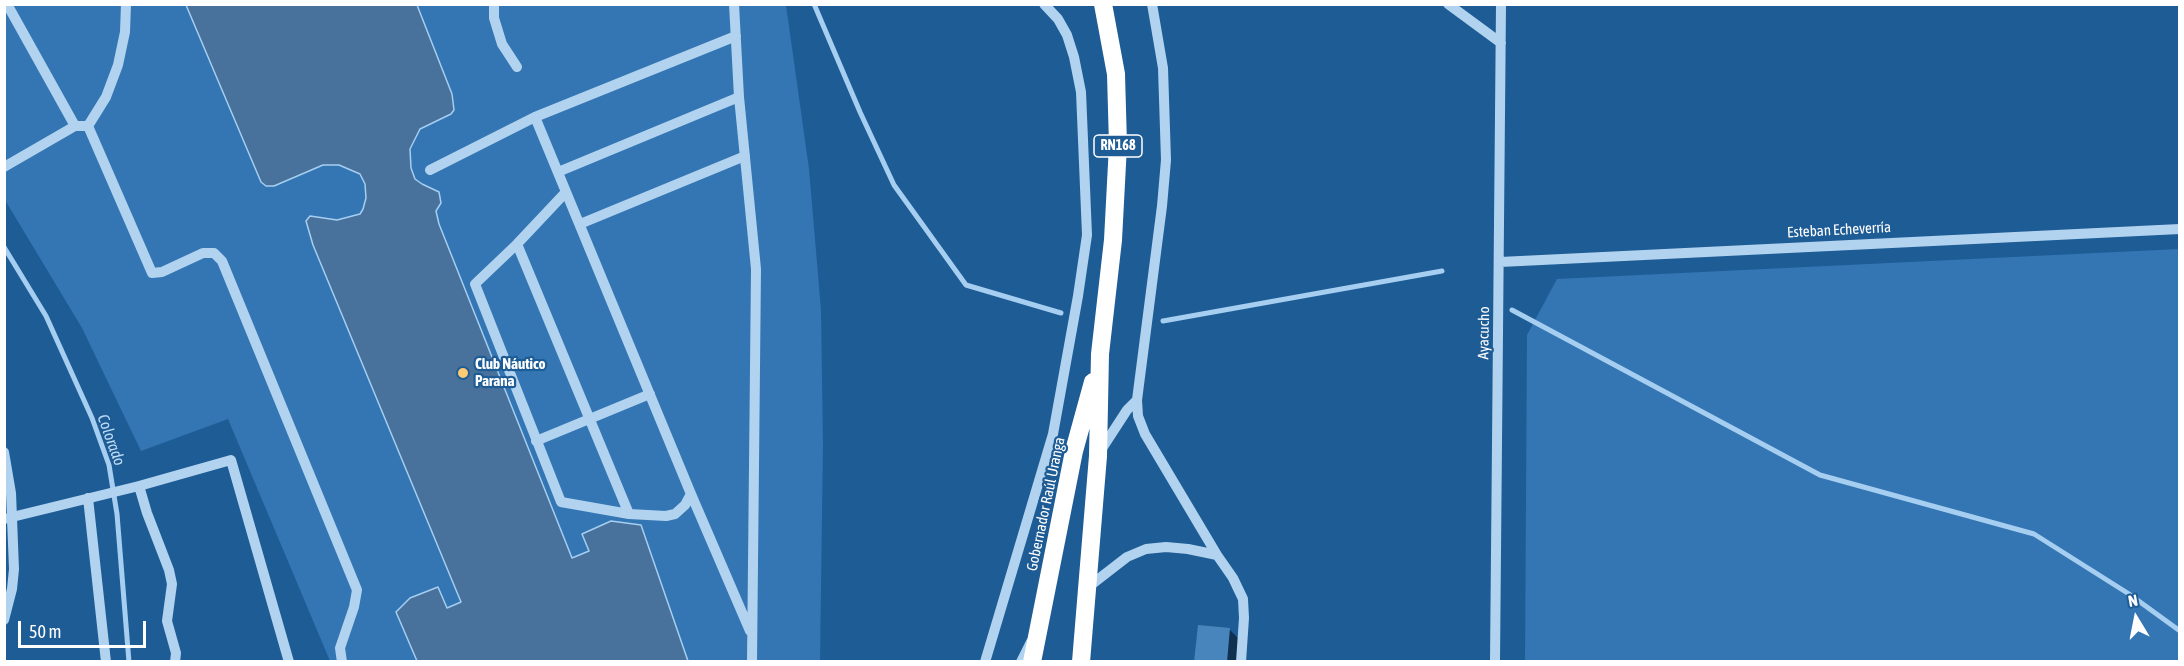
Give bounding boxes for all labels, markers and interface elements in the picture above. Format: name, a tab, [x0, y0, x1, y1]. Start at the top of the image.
road number: RN168	[1094, 135, 1142, 157]
street label: Esteban Echeverría	[1787, 218, 1891, 242]
street label: Ayacucho	[1475, 306, 1493, 360]
place label: Club Náutico Parana	[475, 355, 546, 390]
marker: Club Náutico Parana	[456, 366, 470, 380]
water label: Colorado	[93, 412, 129, 468]
street label: Gobernador Raúl Uranga	[1023, 435, 1069, 573]
north arrow	[2106, 588, 2166, 648]
text: N	[2127, 591, 2139, 610]
scale bar	[21, 609, 148, 647]
text: 50 m	[29, 621, 61, 642]

